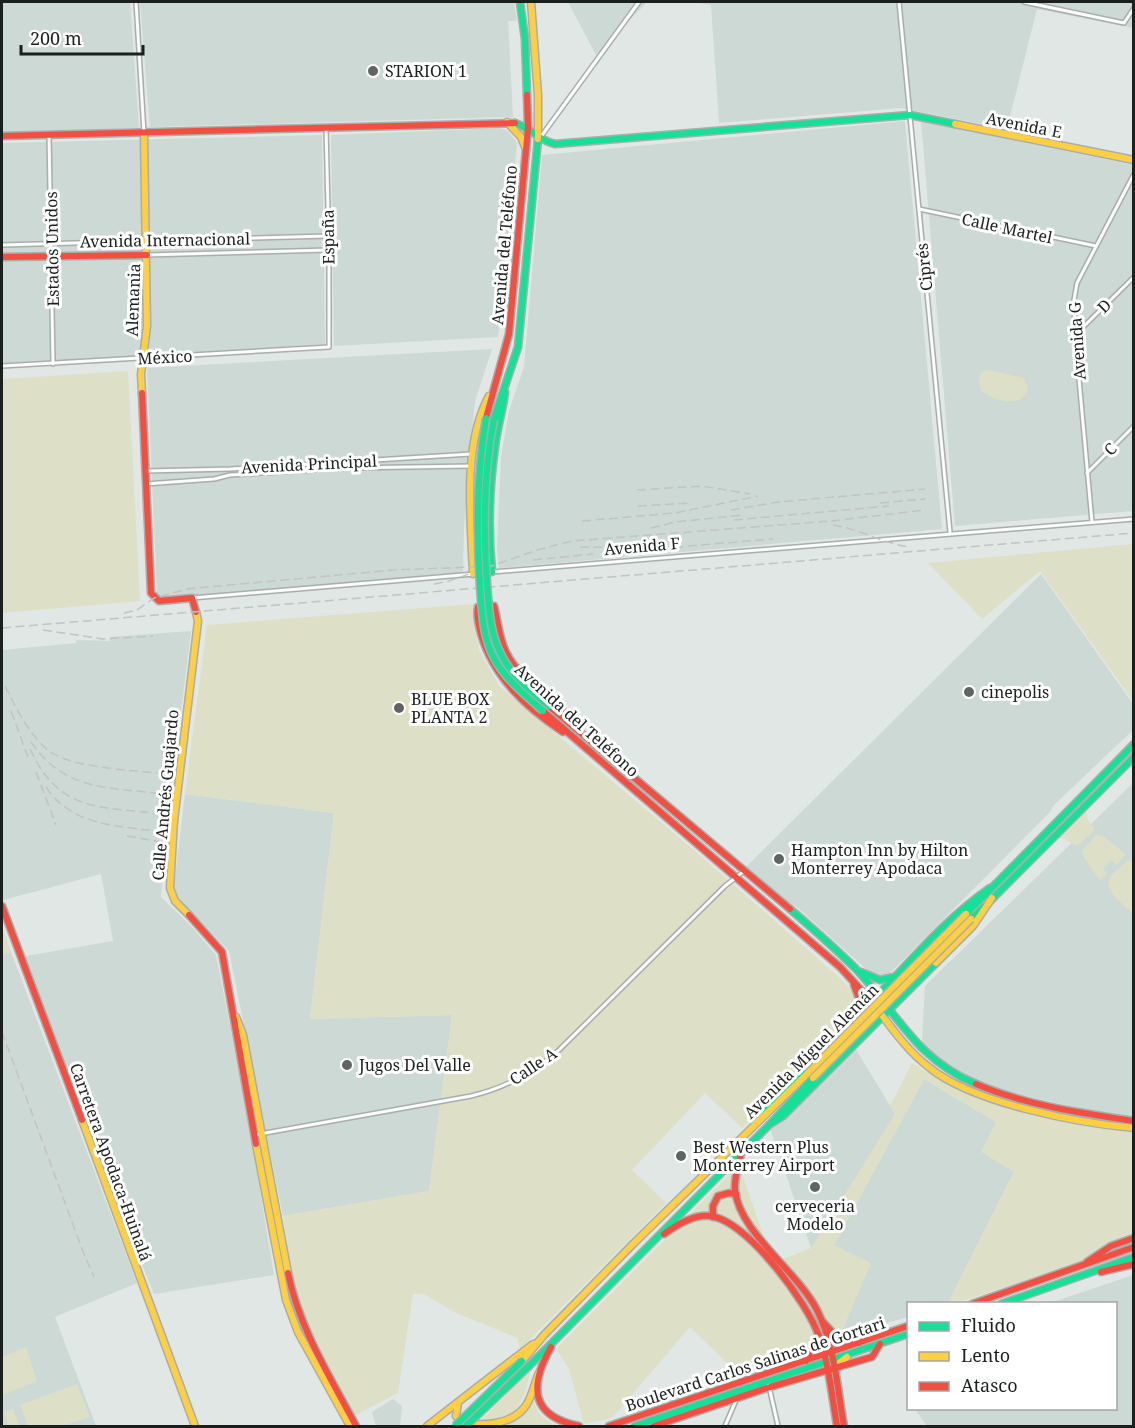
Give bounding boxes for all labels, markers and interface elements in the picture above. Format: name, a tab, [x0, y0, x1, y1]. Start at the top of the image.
scale bar	[21, 18, 142, 56]
text: 200 m	[30, 26, 82, 50]
place label: STARION 1	[385, 60, 467, 82]
marker: STARION 1	[366, 64, 380, 78]
street label: Avenida E	[984, 107, 1064, 143]
street label: Avenida del Teléfono	[486, 164, 522, 326]
street label: Estados Unidos	[40, 191, 64, 307]
street label: Calle Martel	[960, 208, 1054, 248]
street label: España	[317, 209, 339, 265]
street label: Avenida Internacional	[80, 228, 250, 252]
street label: Ciprés	[911, 242, 937, 292]
street label: Alemania	[121, 263, 145, 337]
street label: D	[1092, 294, 1116, 318]
street label: Avenida G	[1063, 301, 1091, 381]
street label: México	[137, 345, 193, 369]
street label: C	[1099, 438, 1121, 460]
street label: Avenida Principal	[241, 449, 378, 479]
street label: Avenida F	[603, 532, 681, 560]
street label: Avenida del Teléfono	[510, 658, 644, 782]
place label: cinepolis	[981, 681, 1049, 703]
marker: cinepolis	[962, 685, 976, 699]
place label: BLUE BOX PLANTA 2	[411, 688, 490, 728]
marker: BLUE BOX PLANTA 2	[392, 701, 406, 715]
street label: Calle Andrés Guajardo	[147, 709, 183, 881]
place label: Hampton Inn by Hilton Monterrey Apodaca	[791, 839, 968, 879]
marker: Hampton Inn by Hilton Monterrey Apodaca	[772, 852, 786, 866]
street label: Avenida Miguel Alemán	[739, 979, 883, 1123]
street label: Calle A	[505, 1042, 562, 1090]
place label: Jugos Del Valle	[358, 1054, 471, 1076]
marker: Jugos Del Valle	[340, 1058, 354, 1072]
street label: Carretera Apodaca-Huinalá	[65, 1060, 157, 1264]
place label: Best Western Plus Monterrey Airport	[693, 1136, 835, 1176]
marker: Best Western Plus Monterrey Airport	[674, 1149, 688, 1163]
marker: cerveceria Modelo	[808, 1180, 822, 1194]
place label: cerveceria Modelo	[775, 1195, 855, 1235]
legend	[907, 1302, 1117, 1410]
street label: Boulevard Carlos Salinas de Gortari	[622, 1312, 888, 1416]
text: Fluido	[961, 1313, 1016, 1337]
text: Lento	[961, 1343, 1010, 1367]
text: Atasco	[961, 1373, 1018, 1397]

